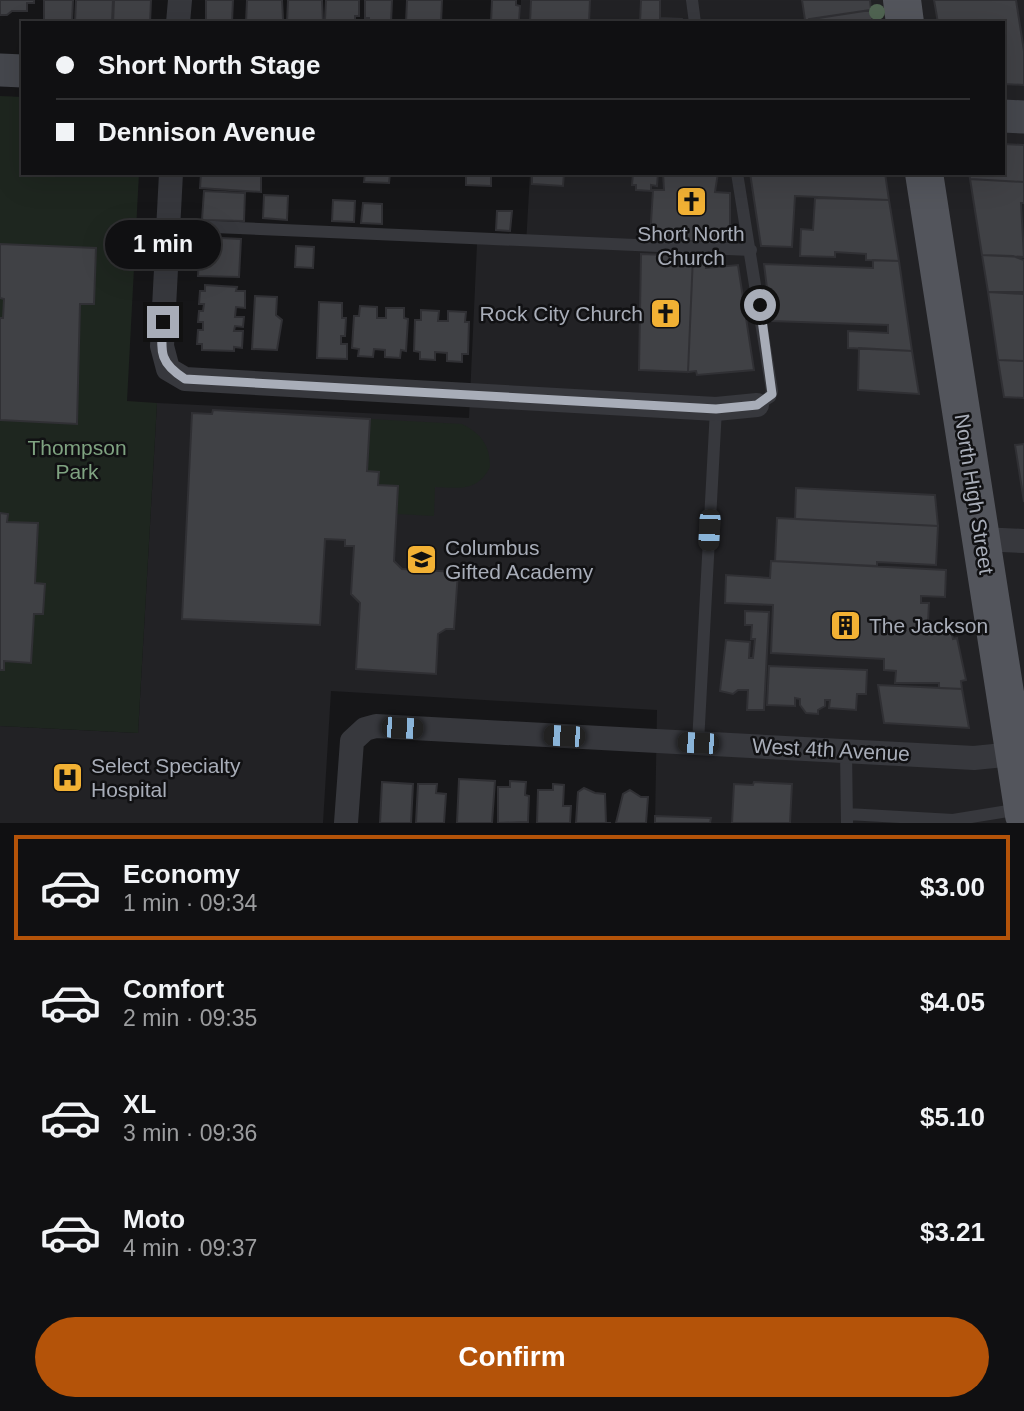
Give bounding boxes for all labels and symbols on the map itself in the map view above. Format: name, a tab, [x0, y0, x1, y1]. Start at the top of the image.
church icon: Short North Church	[674, 185, 708, 219]
callout: 1 min	[105, 220, 221, 270]
place label: Short North Church	[637, 222, 745, 269]
route start	[744, 289, 776, 321]
church icon: Rock City Church	[649, 297, 683, 331]
place label: Rock City Church	[480, 302, 643, 325]
route end	[147, 306, 179, 338]
street label: North High Street	[950, 412, 999, 576]
park label: Thompson Park	[27, 436, 127, 483]
car	[698, 508, 721, 552]
place label: Columbus Gifted Academy	[445, 536, 594, 583]
school or university icon: Columbus Gifted Academy	[405, 543, 439, 577]
building icon: The Jackson	[829, 609, 863, 643]
place label: The Jackson	[869, 614, 988, 637]
car	[381, 716, 424, 740]
car	[543, 724, 586, 748]
car	[677, 731, 720, 755]
street label: West 4th Avenue	[752, 734, 911, 765]
place label: Select Specialty Hospital	[91, 754, 241, 801]
hospital icon: Select Specialty Hospital	[51, 761, 85, 795]

